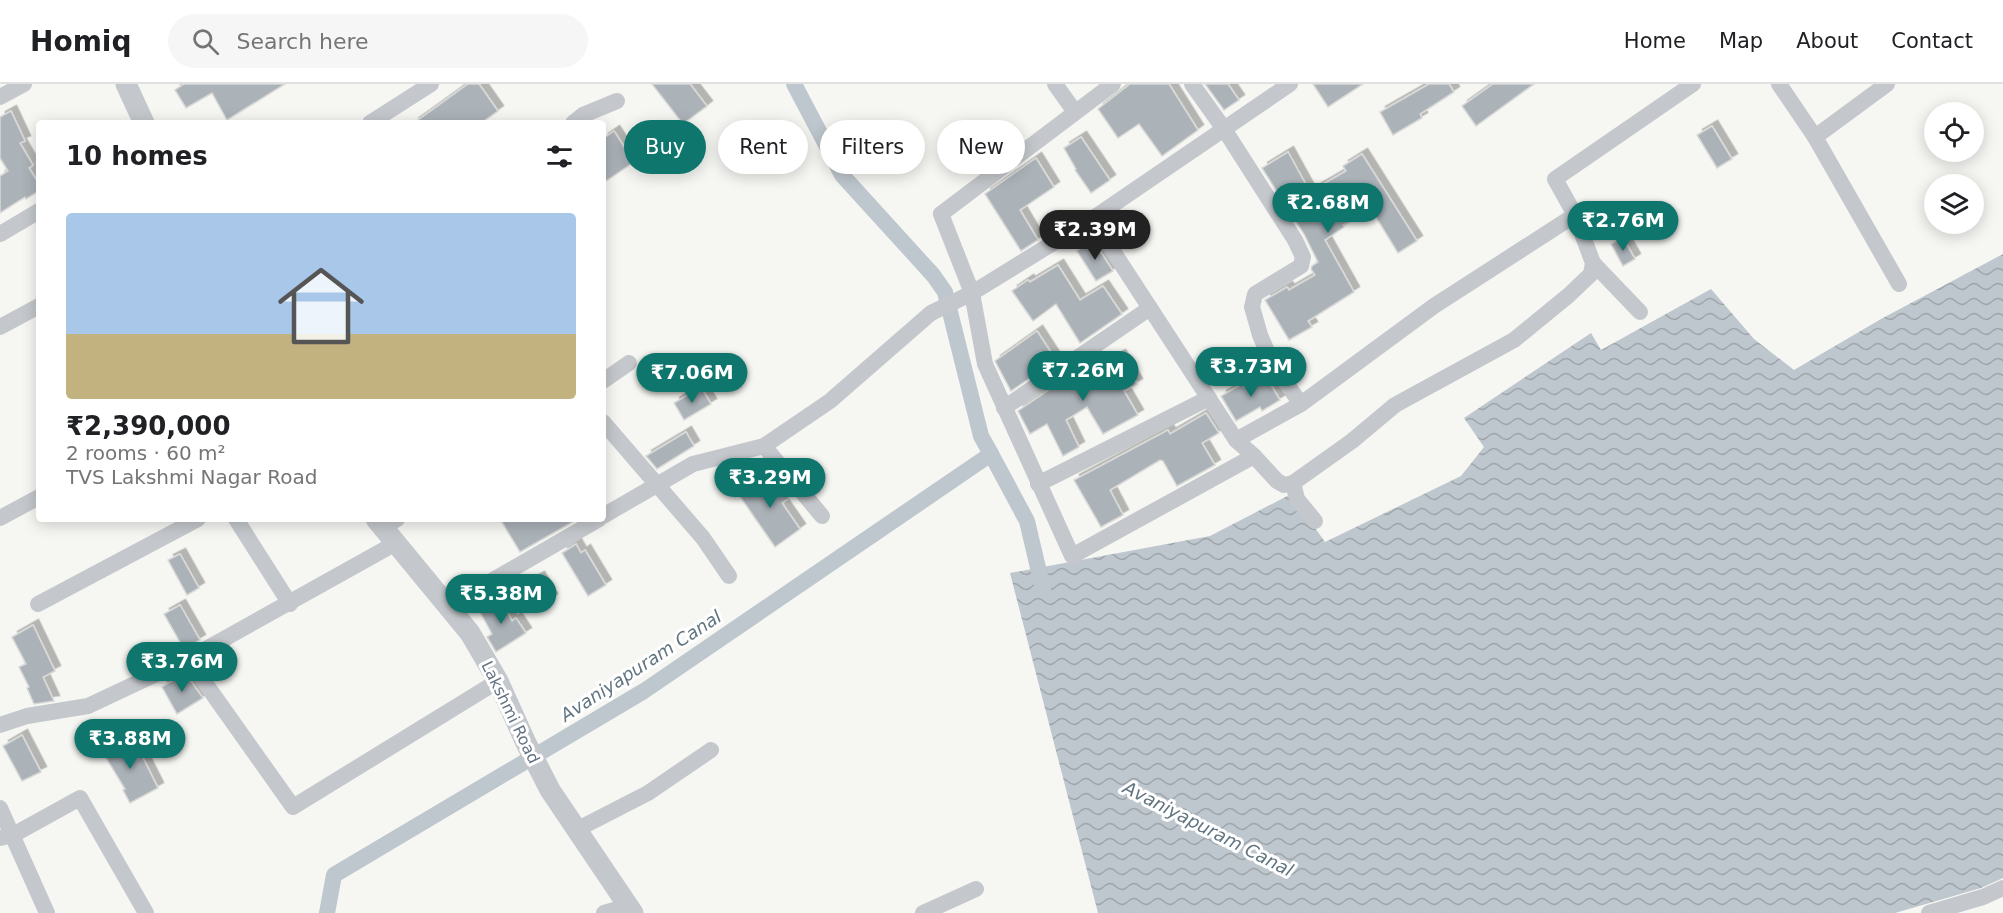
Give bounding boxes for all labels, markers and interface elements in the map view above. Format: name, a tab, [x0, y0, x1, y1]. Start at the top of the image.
search box	[168, 14, 588, 68]
text: Homiq	[30, 25, 132, 58]
icon: search	[189, 25, 222, 58]
text: Search here	[237, 29, 369, 54]
text: Home	[1624, 29, 1686, 53]
text: Map	[1719, 29, 1763, 53]
text: About	[1796, 29, 1858, 53]
text: Contact	[1891, 29, 1973, 53]
map controls	[1924, 102, 1984, 234]
button: locate	[1924, 102, 1984, 162]
chip: Buy	[624, 120, 706, 174]
chip: Rent	[718, 120, 808, 174]
chip: Filters	[820, 120, 925, 174]
chip: New	[937, 120, 1025, 174]
icon: filters	[543, 140, 576, 173]
text: 10 homes	[66, 141, 208, 171]
button: layers	[1924, 174, 1984, 234]
pin: ₹2.68M	[1279, 183, 1377, 234]
text: ₹2.68M	[1286, 190, 1370, 214]
pin: ₹2.76M	[1574, 201, 1672, 252]
text: ₹2.76M	[1581, 208, 1665, 232]
pin: ₹2.39M	[1046, 210, 1144, 261]
text: ₹2.39M	[1053, 217, 1137, 241]
icon: home	[267, 252, 375, 360]
pin: ₹3.73M	[1202, 347, 1300, 398]
pin: ₹7.26M	[1034, 351, 1132, 402]
pin: ₹7.06M	[643, 353, 741, 404]
text: ₹3.73M	[1209, 354, 1293, 378]
text: ₹7.26M	[1041, 358, 1125, 382]
text: ₹7.06M	[650, 360, 734, 384]
text: ₹2,390,000	[66, 411, 230, 441]
text: 2 rooms · 60 m²	[66, 441, 226, 465]
pin: ₹3.29M	[721, 458, 819, 509]
text: TVS Lakshmi Nagar Road	[66, 465, 317, 489]
text: ₹3.29M	[728, 465, 812, 489]
pin: ₹5.38M	[452, 574, 550, 625]
text: ₹5.38M	[459, 581, 543, 605]
water label: Avaniyapuram Canal	[555, 606, 725, 726]
pin: ₹3.76M	[133, 642, 231, 693]
text: ₹3.76M	[140, 649, 224, 673]
street label: Lakshmi Road	[478, 658, 544, 767]
pin: ₹3.88M	[81, 719, 179, 770]
text: ₹3.88M	[88, 726, 172, 750]
water label: Avaniyapuram Canal	[1119, 776, 1297, 881]

